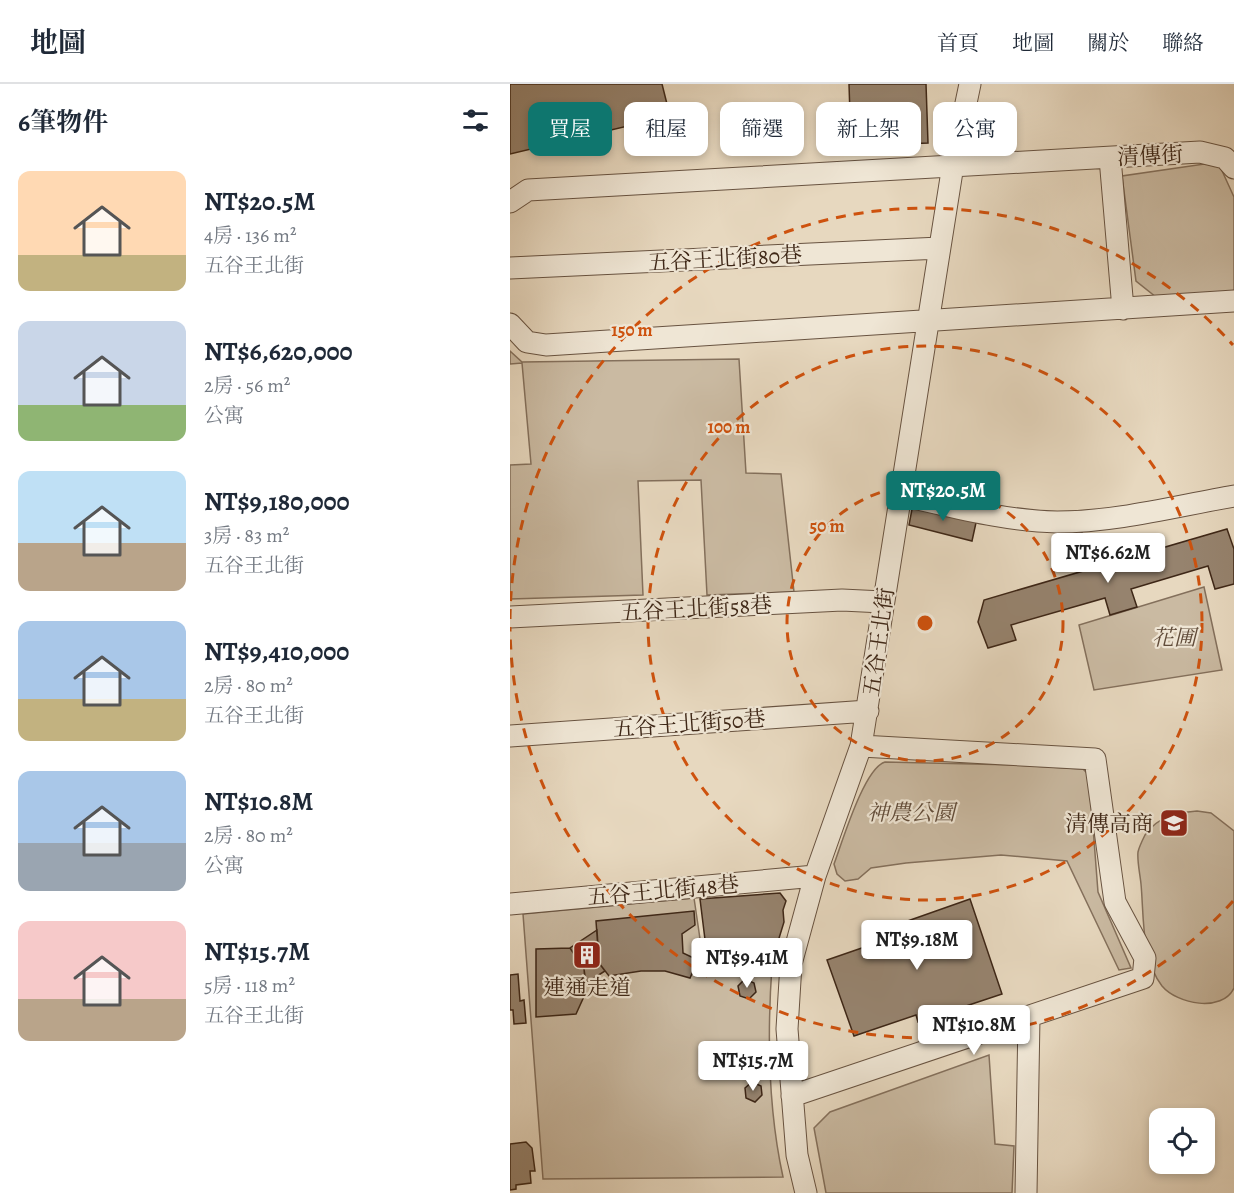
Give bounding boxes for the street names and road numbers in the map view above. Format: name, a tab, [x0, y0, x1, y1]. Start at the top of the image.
street label: 清傳街	[1116, 139, 1184, 173]
street label: 五谷王北街80巷	[647, 240, 803, 278]
street label: 五谷王北街	[856, 586, 901, 699]
street label: 五谷王北街58巷	[619, 590, 773, 628]
street label: 五谷王北街50巷	[612, 704, 767, 744]
street label: 五谷王北街48巷	[586, 869, 740, 913]

